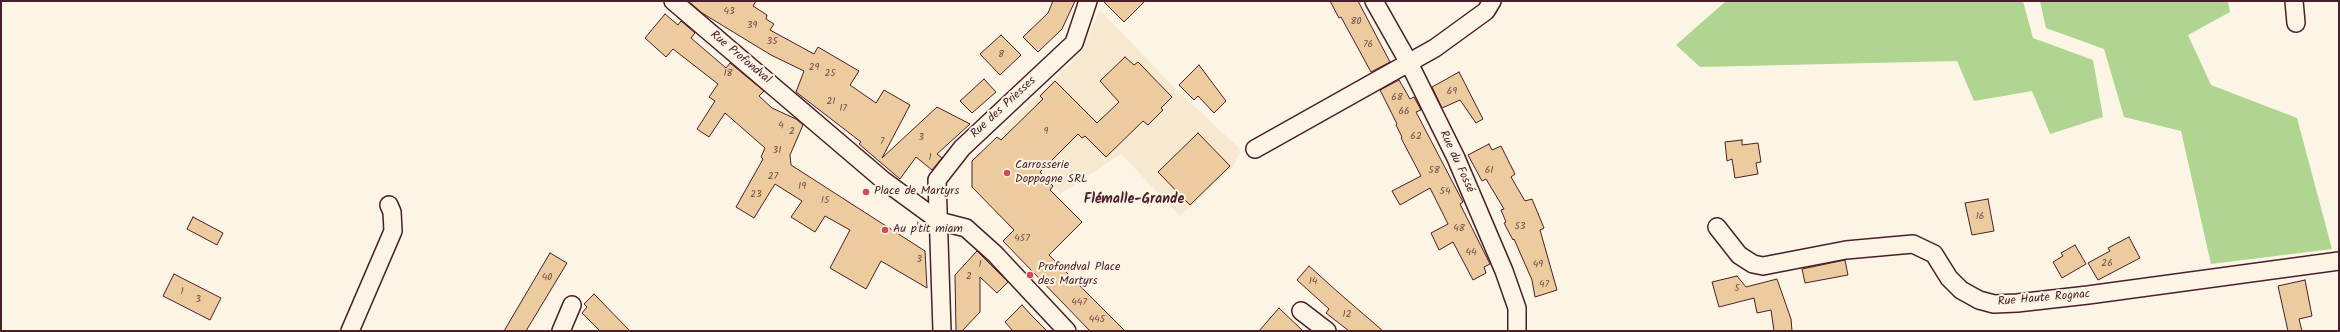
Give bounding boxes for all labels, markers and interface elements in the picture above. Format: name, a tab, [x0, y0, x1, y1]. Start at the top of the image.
house number: 43	[723, 6, 735, 18]
house number: 80	[1350, 16, 1362, 28]
house number: 39	[747, 20, 757, 32]
street label: Rue Profondval	[707, 28, 773, 88]
house number: 35	[766, 36, 778, 48]
house number: 76	[1363, 39, 1373, 51]
house number: 8	[998, 49, 1004, 61]
house number: 29	[809, 62, 819, 74]
house number: 18	[723, 68, 733, 80]
house number: 25	[824, 68, 836, 80]
street label: Rue des Priesses	[968, 74, 1040, 142]
house number: 69	[1447, 86, 1457, 98]
house number: 68	[1391, 92, 1403, 104]
house number: 21	[827, 96, 835, 108]
house number: 17	[839, 103, 847, 115]
house number: 66	[1398, 106, 1410, 118]
house number: 4	[778, 120, 784, 132]
house number: 2	[789, 126, 795, 138]
house number: 9	[1044, 126, 1048, 138]
street label: Rue du Fossé	[1435, 129, 1477, 195]
house number: 62	[1410, 131, 1422, 143]
house number: 3	[918, 132, 924, 144]
house number: 7	[880, 136, 884, 148]
house number: 31	[773, 145, 781, 157]
house number: 1	[928, 152, 932, 164]
place label: Carrosserie Doppagne SRL	[1015, 159, 1088, 187]
house number: 58	[1428, 165, 1440, 177]
house number: 61	[1485, 165, 1493, 177]
marker: Carrosserie Doppagne SRL	[1002, 168, 1012, 178]
house number: 27	[768, 171, 778, 183]
house number: 19	[798, 181, 806, 193]
place label: Place de Martyrs	[874, 185, 959, 199]
house number: 54	[1440, 186, 1450, 198]
marker: Place de Martyrs	[861, 187, 871, 197]
house number: 23	[750, 189, 762, 201]
district label: Flémalle-Grande	[1084, 193, 1184, 209]
house number: 15	[821, 195, 829, 207]
house number: 16	[1976, 211, 1984, 223]
house number: 53	[1514, 221, 1526, 233]
place label: Au p'tit miam	[893, 223, 963, 237]
house number: 48	[1453, 223, 1465, 235]
marker: Au p'tit miam	[880, 225, 890, 235]
house number: 457	[1014, 233, 1030, 245]
house number: 44	[1465, 247, 1477, 259]
house number: 3	[916, 254, 922, 266]
house number: 26	[2101, 258, 2113, 270]
house number: 1	[978, 259, 982, 271]
house number: 49	[1533, 259, 1543, 271]
place label: Profondval Place des Martyrs	[1038, 261, 1121, 289]
marker: Profondval Place des Martyrs	[1025, 270, 1035, 280]
house number: 2	[966, 271, 972, 283]
house number: 40	[542, 272, 552, 284]
house number: 14	[1309, 276, 1317, 288]
house number: 47	[1539, 279, 1549, 291]
house number: 5	[1734, 283, 1740, 295]
house number: 1	[180, 286, 184, 298]
street label: Rue Haute Rognac	[1997, 288, 2091, 310]
house number: 3	[195, 294, 201, 306]
house number: 447	[1071, 297, 1087, 309]
house number: 12	[1343, 309, 1351, 321]
house number: 445	[1089, 314, 1105, 326]

